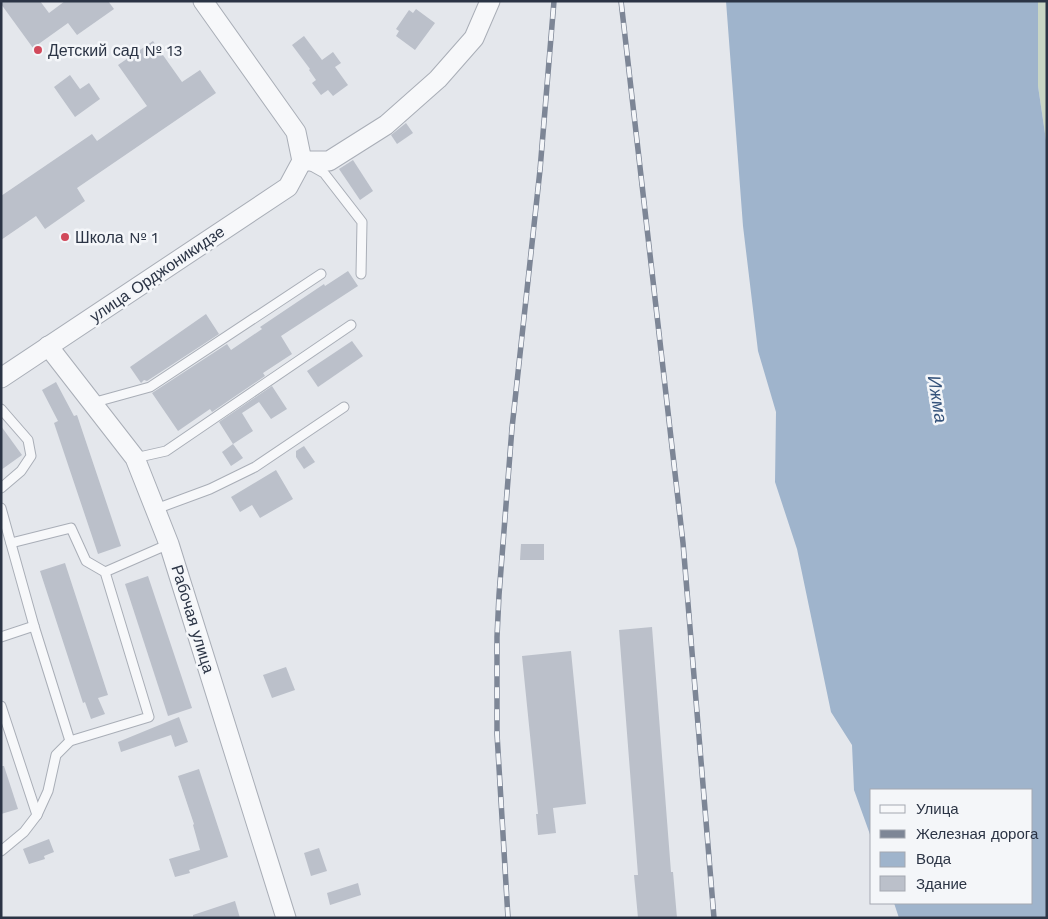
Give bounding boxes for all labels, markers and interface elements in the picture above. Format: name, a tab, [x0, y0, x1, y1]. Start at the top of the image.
place label: Детский сад № 13	[48, 41, 183, 60]
marker: Детский сад № 13	[32, 44, 44, 56]
street label: улица Орджоникидзе	[86, 222, 228, 326]
place label: Школа № 1	[75, 228, 158, 247]
marker: Школа № 1	[59, 231, 71, 243]
water label: Ижма	[924, 374, 952, 424]
street label: Рабочая улица	[168, 563, 218, 675]
legend	[870, 789, 1033, 904]
text: Улица	[916, 800, 959, 818]
text: Железная дорога	[916, 825, 1039, 843]
text: Вода	[916, 850, 952, 868]
text: Здание	[916, 875, 967, 893]

